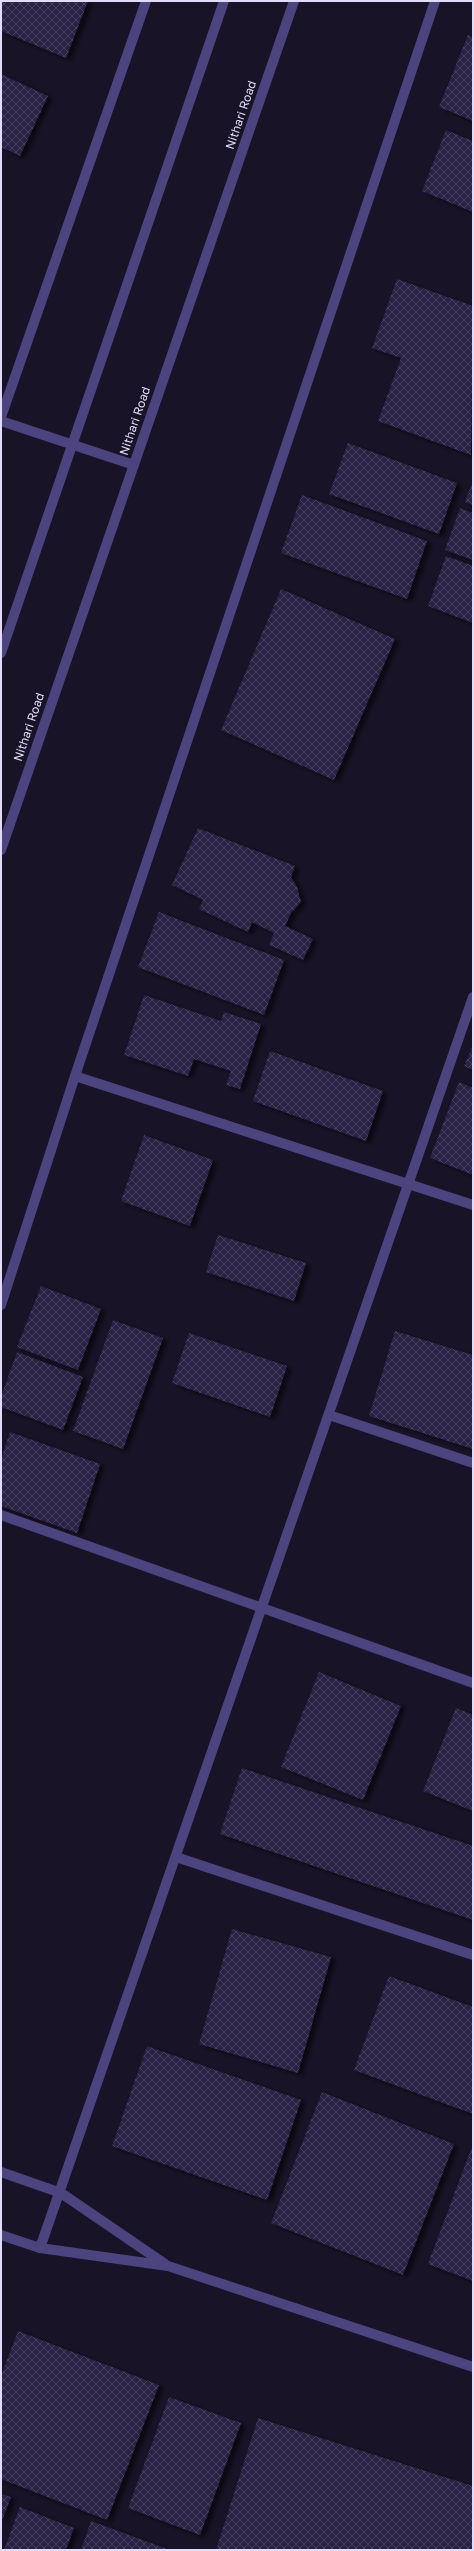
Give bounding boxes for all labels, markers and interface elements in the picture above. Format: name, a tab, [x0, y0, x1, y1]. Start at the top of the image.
street label: Nithari Road	[222, 79, 259, 151]
street label: Nithari Road	[116, 385, 153, 457]
street label: Nithari Road	[10, 691, 47, 763]

